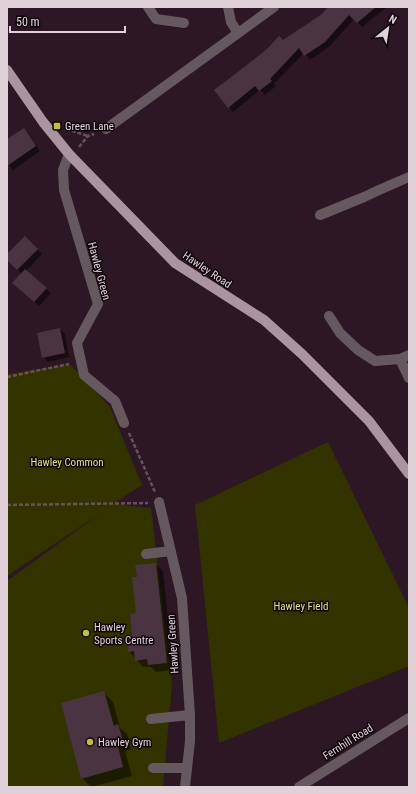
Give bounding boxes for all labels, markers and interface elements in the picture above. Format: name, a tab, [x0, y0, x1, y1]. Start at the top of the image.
scale bar	[10, 8, 125, 34]
north arrow	[368, 8, 408, 48]
text: N	[387, 12, 399, 27]
text: 50 m	[16, 15, 40, 29]
place label: Green Lane	[65, 120, 114, 133]
marker: Green Lane	[52, 121, 62, 131]
street label: Hawley Green	[85, 241, 113, 301]
street label: Hawley Road	[180, 249, 234, 291]
park label: Hawley Common	[30, 456, 104, 469]
park label: Hawley Field	[274, 600, 328, 613]
street label: Hawley Green	[164, 614, 182, 674]
place label: Hawley Sports Centre	[94, 621, 153, 647]
marker: Hawley Sports Centre	[81, 628, 91, 638]
street label: Fernhill Road	[321, 722, 375, 762]
place label: Hawley Gym	[98, 736, 151, 749]
marker: Hawley Gym	[85, 737, 95, 747]

